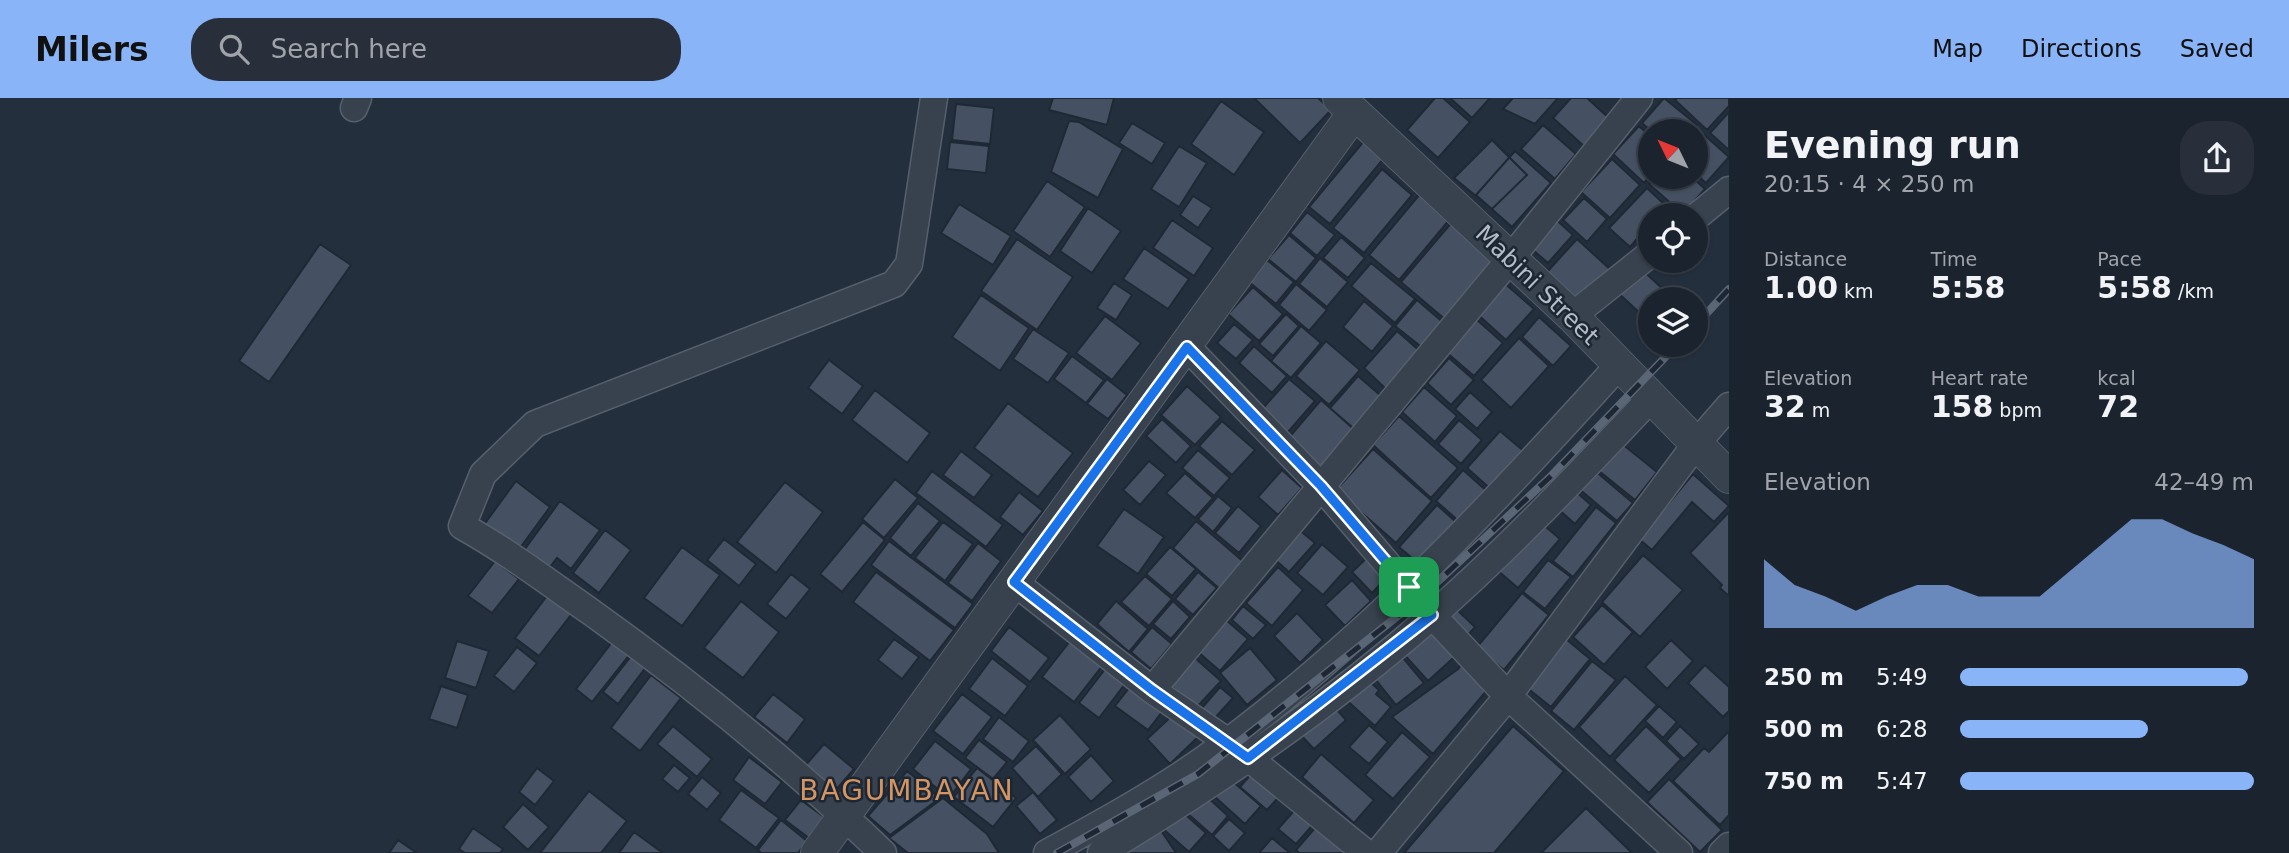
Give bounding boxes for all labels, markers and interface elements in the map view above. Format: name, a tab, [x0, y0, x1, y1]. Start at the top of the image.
search box	[191, 18, 681, 81]
text: Milers	[35, 30, 149, 69]
icon: search	[215, 30, 253, 68]
text: Search here	[271, 34, 427, 64]
text: Map	[1932, 35, 1983, 63]
text: Directions	[2021, 35, 2142, 63]
text: Saved	[2180, 35, 2254, 63]
north arrow	[1638, 119, 1708, 189]
map controls	[1638, 119, 1708, 357]
button: share	[2180, 121, 2254, 195]
text: Evening run	[1764, 123, 2021, 167]
text: 20:15 · 4 × 250 m	[1764, 171, 1974, 197]
button: locate	[1638, 203, 1708, 273]
street label: Mabini Street	[1470, 219, 1604, 351]
text: Distance	[1764, 248, 1847, 270]
text: Time	[1931, 248, 1977, 270]
text: Pace	[2097, 248, 2142, 270]
text: 1.00	[1764, 270, 1838, 305]
text: 5:58	[1931, 270, 2005, 305]
text: 5:58	[2097, 270, 2172, 305]
text: km	[1838, 280, 1874, 302]
text: /km	[2172, 280, 2214, 302]
button: layers	[1638, 287, 1708, 357]
text: Elevation	[1764, 367, 1852, 389]
text: Heart rate	[1931, 367, 2028, 389]
text: kcal	[2097, 367, 2136, 389]
text: 32	[1764, 389, 1806, 424]
text: 158	[1931, 389, 1993, 424]
text: 72	[2097, 389, 2139, 424]
text: m	[1806, 399, 1830, 421]
text: bpm	[1993, 399, 2042, 421]
text: Elevation	[1764, 469, 1871, 495]
text: 42–49 m	[2154, 469, 2254, 495]
pin	[1379, 557, 1439, 617]
icon: arrive	[1390, 568, 1428, 606]
text: 250 m	[1764, 664, 1844, 690]
text: 5:49	[1876, 664, 1928, 690]
text: 500 m	[1764, 716, 1844, 742]
text: 6:28	[1876, 716, 1928, 742]
text: 750 m	[1764, 768, 1844, 794]
text: 5:47	[1876, 768, 1928, 794]
district label: BAGUMBAYAN	[799, 774, 1015, 807]

